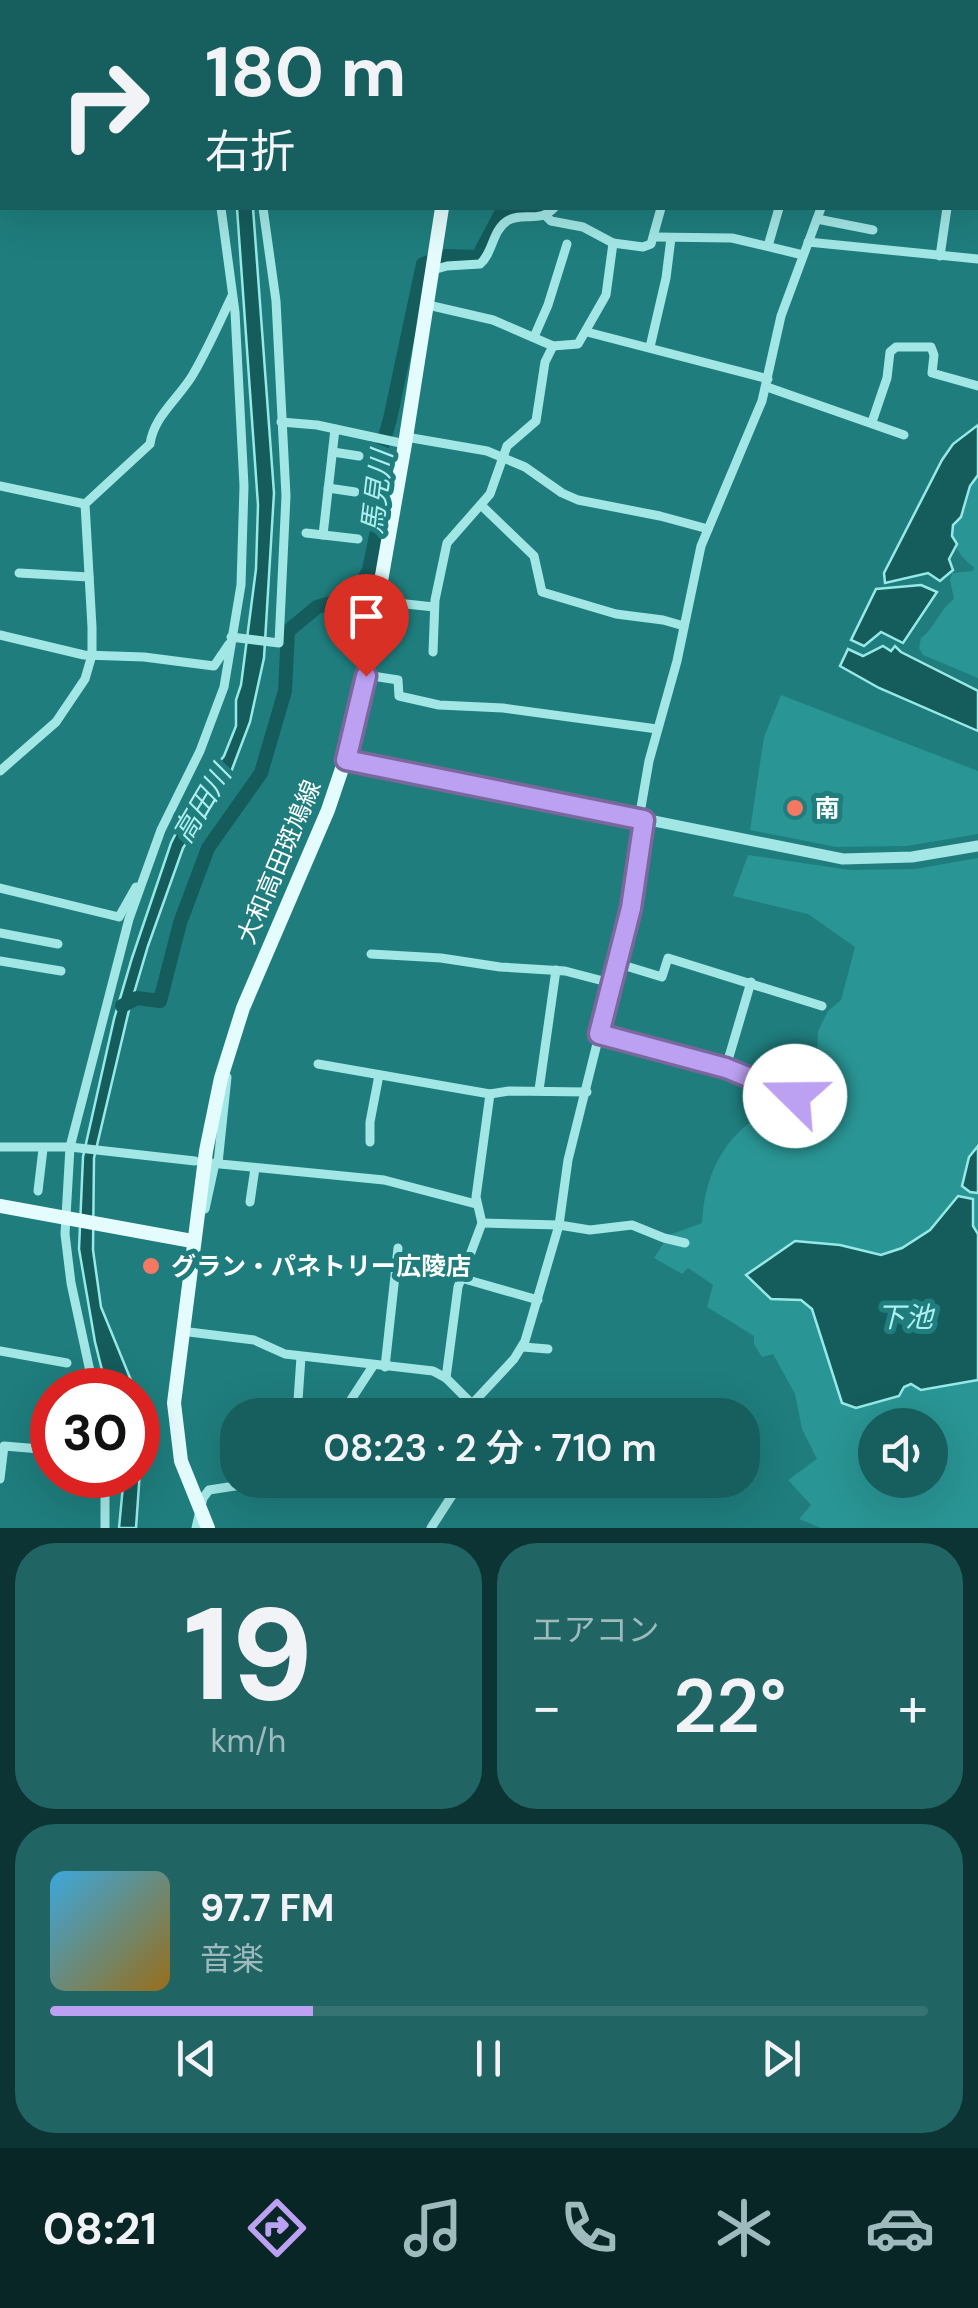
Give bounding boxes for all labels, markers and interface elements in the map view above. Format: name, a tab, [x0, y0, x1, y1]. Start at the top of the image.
text: 180 m	[205, 27, 406, 118]
icon: right	[40, 40, 170, 170]
text: 右折	[205, 122, 295, 181]
water label: 馬見川	[354, 445, 401, 536]
pin	[324, 574, 409, 677]
icon: arrive	[339, 589, 394, 644]
water label: 高田川	[165, 756, 241, 850]
street label: 大和高田斑鳩線	[230, 775, 328, 949]
place label: 南	[815, 792, 840, 825]
marker: 南	[784, 797, 806, 819]
position arrow	[743, 1044, 847, 1148]
place label: グラン・パネトリー広陵店	[171, 1250, 471, 1283]
marker: グラン・パネトリー広陵店	[140, 1255, 162, 1277]
water label: 下池	[877, 1299, 936, 1336]
speed limit sign: 30	[30, 1368, 160, 1498]
map controls	[858, 1408, 948, 1498]
button: sound	[858, 1408, 948, 1498]
text: 08:23 · 2 分 · 710 m	[323, 1423, 657, 1473]
text: 19	[183, 1570, 313, 1739]
text: エアコン	[532, 1609, 660, 1651]
text: 22°	[673, 1658, 786, 1755]
text: −	[532, 1671, 562, 1743]
text: +	[898, 1671, 928, 1743]
text: km/h	[210, 1720, 286, 1762]
text: 97.7 FM	[200, 1883, 334, 1933]
text: 音楽	[200, 1938, 264, 1980]
icon: previous	[169, 2031, 224, 2086]
icon: pause	[461, 2031, 516, 2086]
icon: next	[754, 2031, 809, 2086]
icon: directions	[242, 2193, 312, 2263]
icon: music	[398, 2193, 468, 2263]
icon: phone	[554, 2193, 624, 2263]
icon: climate	[709, 2193, 779, 2263]
icon: car	[865, 2193, 935, 2263]
text: 08:21	[43, 2199, 157, 2258]

